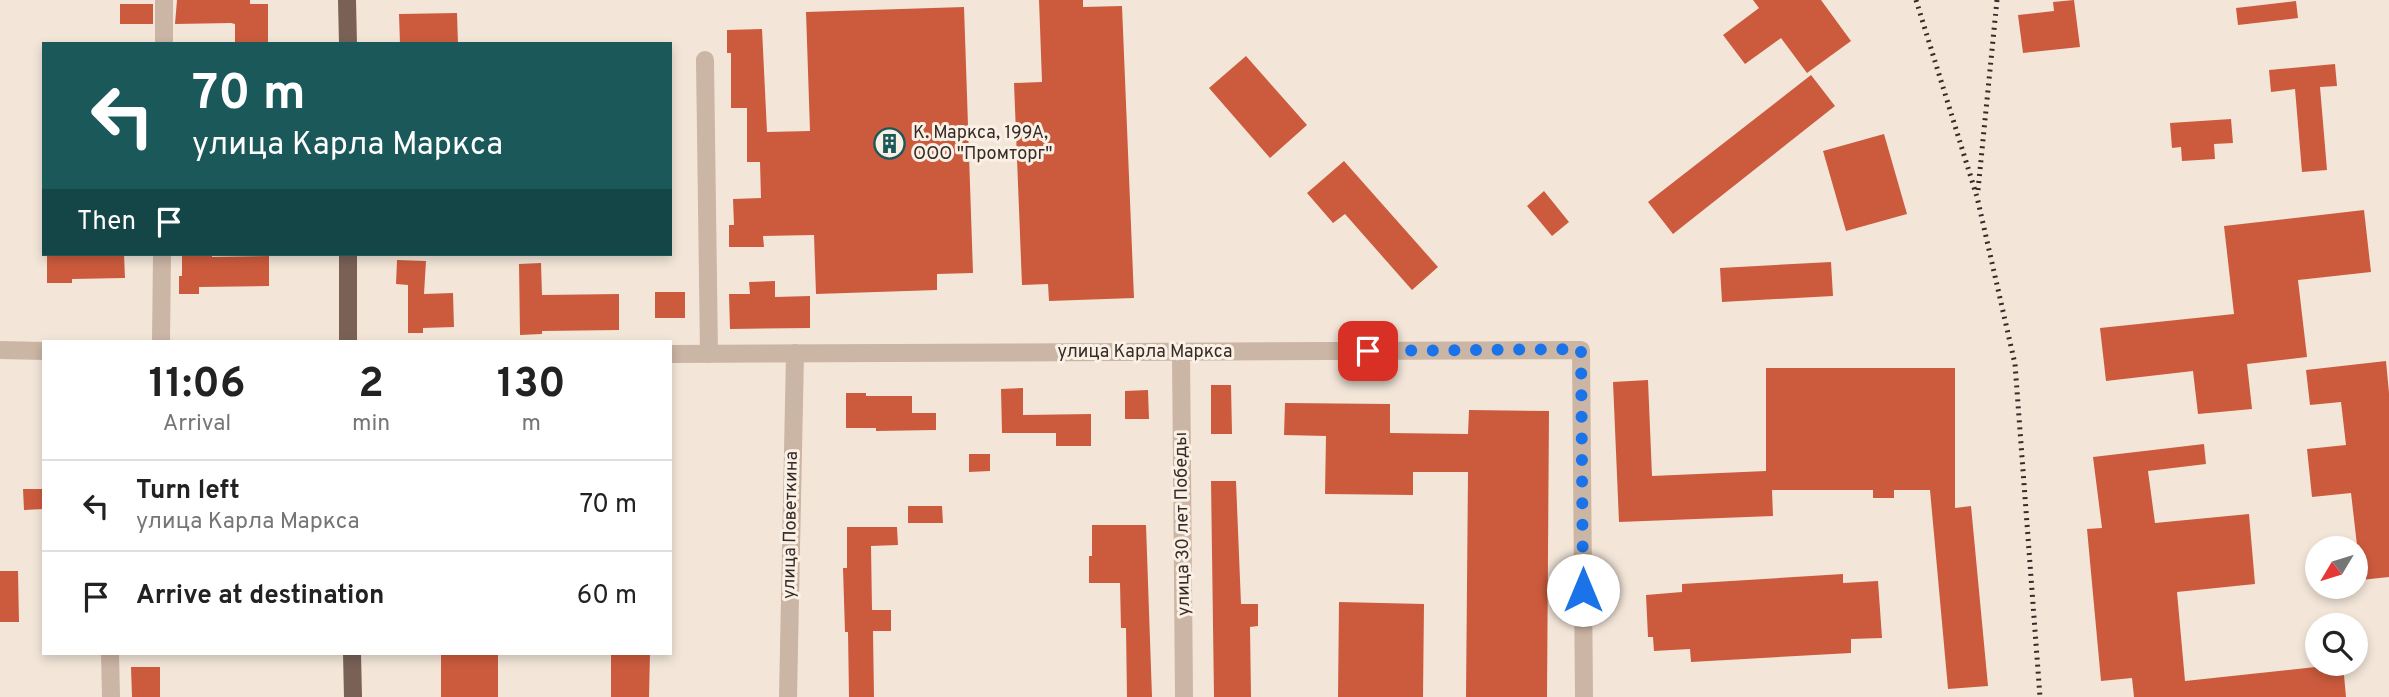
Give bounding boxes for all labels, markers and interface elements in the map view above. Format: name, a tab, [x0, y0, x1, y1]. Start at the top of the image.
text: 70 m	[192, 65, 306, 127]
icon: left	[77, 70, 168, 161]
place label: К. Маркса, 199А, ООО "Промторг"	[913, 122, 1052, 166]
text: улица Карла Маркса	[192, 126, 503, 166]
building icon: К. Маркса, 199А, ООО "Промторг"	[873, 126, 907, 160]
icon: arrive	[150, 203, 188, 241]
text: Then	[77, 206, 136, 239]
pin	[1338, 321, 1398, 381]
icon: arrive	[1349, 332, 1387, 370]
street label: улица Карла Маркса	[1058, 341, 1232, 364]
text: 11:06	[148, 359, 246, 412]
text: 2	[358, 359, 384, 412]
text: 130	[497, 359, 566, 412]
text: Arrival	[163, 410, 231, 439]
text: min	[352, 410, 390, 439]
text: m	[521, 410, 541, 439]
street label: улица 30 лет Победы	[1170, 432, 1196, 616]
street label: улица Поветкина	[778, 451, 804, 599]
text: Turn left	[136, 475, 240, 508]
icon: left	[77, 487, 115, 525]
text: 70 m	[579, 489, 637, 522]
text: улица Карла Маркса	[136, 508, 360, 537]
north arrow	[2305, 536, 2368, 598]
map controls	[2305, 536, 2368, 676]
position arrow	[1546, 553, 1620, 627]
icon: arrive	[77, 578, 115, 616]
text: Arrive at destination	[136, 580, 384, 613]
text: 60 m	[577, 580, 637, 613]
button: search	[2305, 613, 2368, 676]

